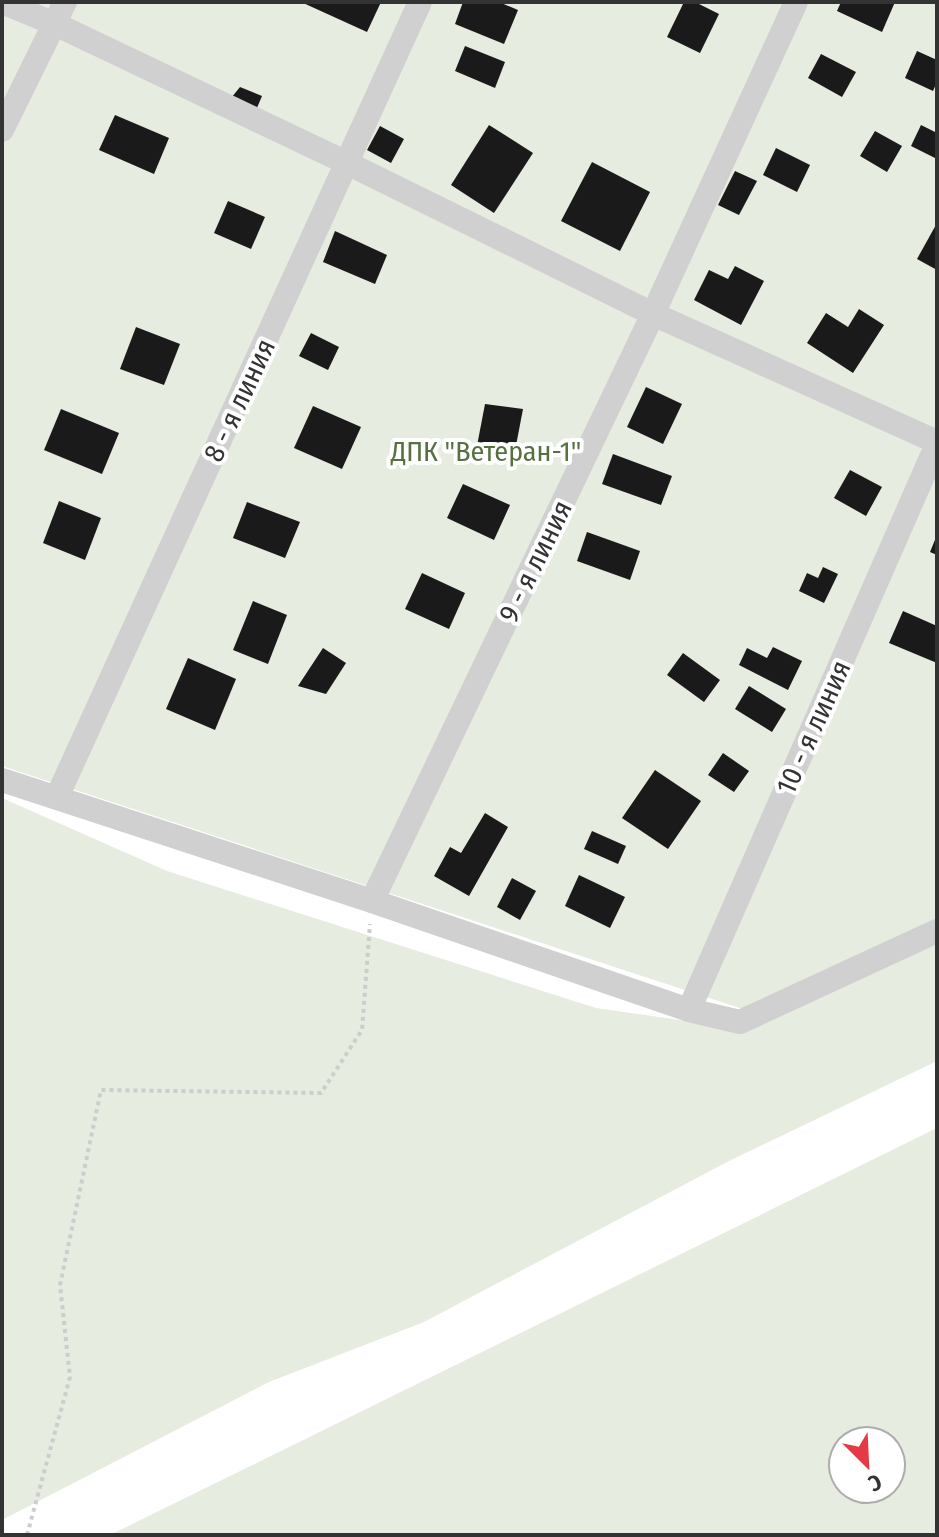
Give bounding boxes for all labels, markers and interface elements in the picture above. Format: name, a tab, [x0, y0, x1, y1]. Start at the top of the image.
street label: 8 - я линия	[197, 334, 282, 467]
park label: ДПК "Ветеран-1"	[390, 435, 581, 468]
street label: 9 - я линия	[492, 495, 579, 627]
street label: 10 - я линия	[769, 655, 858, 799]
north arrow	[827, 1425, 907, 1505]
text: С	[864, 1468, 886, 1498]

